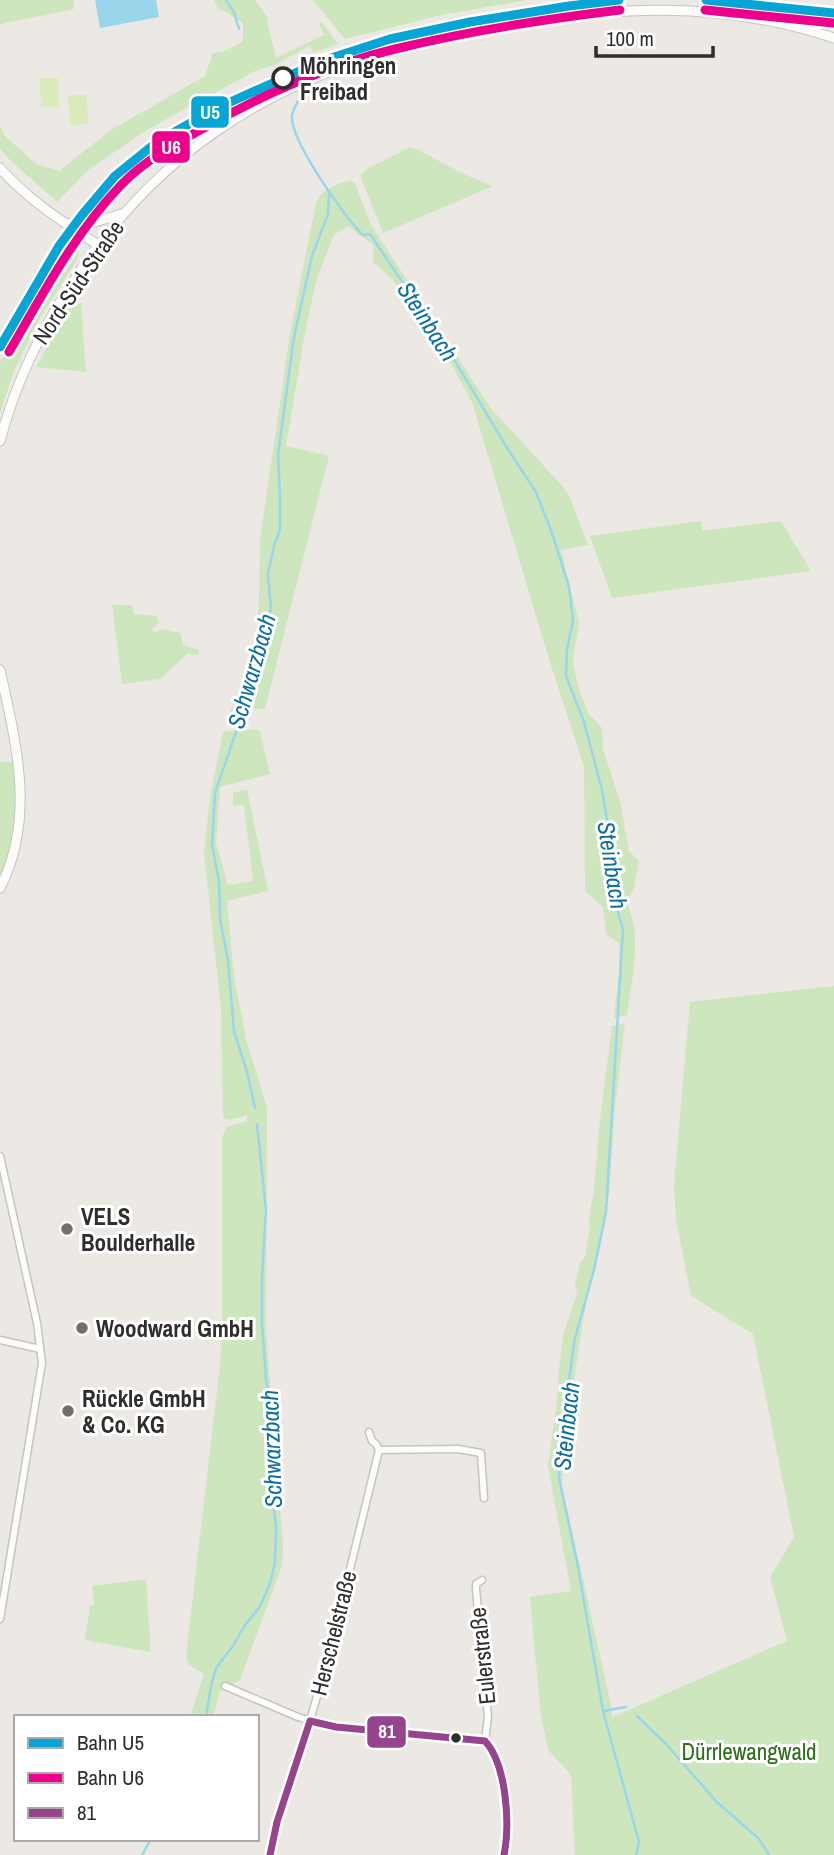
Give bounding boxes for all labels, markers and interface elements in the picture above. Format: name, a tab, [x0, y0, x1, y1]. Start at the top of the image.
scale bar	[596, 14, 713, 58]
text: 100 m	[606, 24, 654, 53]
place label: Möhringen Freibad	[300, 50, 396, 107]
marker: Möhringen Freibad	[272, 67, 294, 89]
line badge: U5	[190, 95, 230, 129]
text: U5	[200, 99, 220, 125]
line badge: U6	[151, 130, 191, 164]
text: U6	[161, 134, 181, 160]
street label: Nord-Süd-Straße	[25, 214, 131, 350]
water label: Steinbach	[390, 275, 466, 367]
water label: Schwarzbach	[219, 610, 283, 732]
water label: Steinbach	[590, 819, 636, 911]
place label: VELS Boulderhalle	[81, 1201, 195, 1258]
marker: VELS Boulderhalle	[59, 1221, 75, 1237]
place label: Woodward GmbH	[96, 1313, 254, 1344]
marker: Woodward GmbH	[74, 1320, 90, 1336]
water label: Steinbach	[545, 1380, 587, 1472]
place label: Rückle GmbH & Co. KG	[82, 1383, 206, 1440]
water label: Schwarzbach	[253, 1389, 289, 1509]
marker: Rückle GmbH & Co. KG	[60, 1403, 76, 1419]
street label: Herschelstraße	[302, 1567, 364, 1699]
street label: Eulerstraße	[461, 1606, 503, 1706]
legend	[14, 1715, 259, 1841]
line badge: 81	[366, 1715, 407, 1749]
text: 81	[378, 1718, 396, 1744]
text: Bahn U5	[77, 1728, 144, 1757]
unlabelled marker	[449, 1731, 463, 1745]
park label: Dürrlewangwald	[681, 1736, 817, 1767]
text: Bahn U6	[77, 1763, 144, 1792]
text: 81	[77, 1798, 97, 1827]

